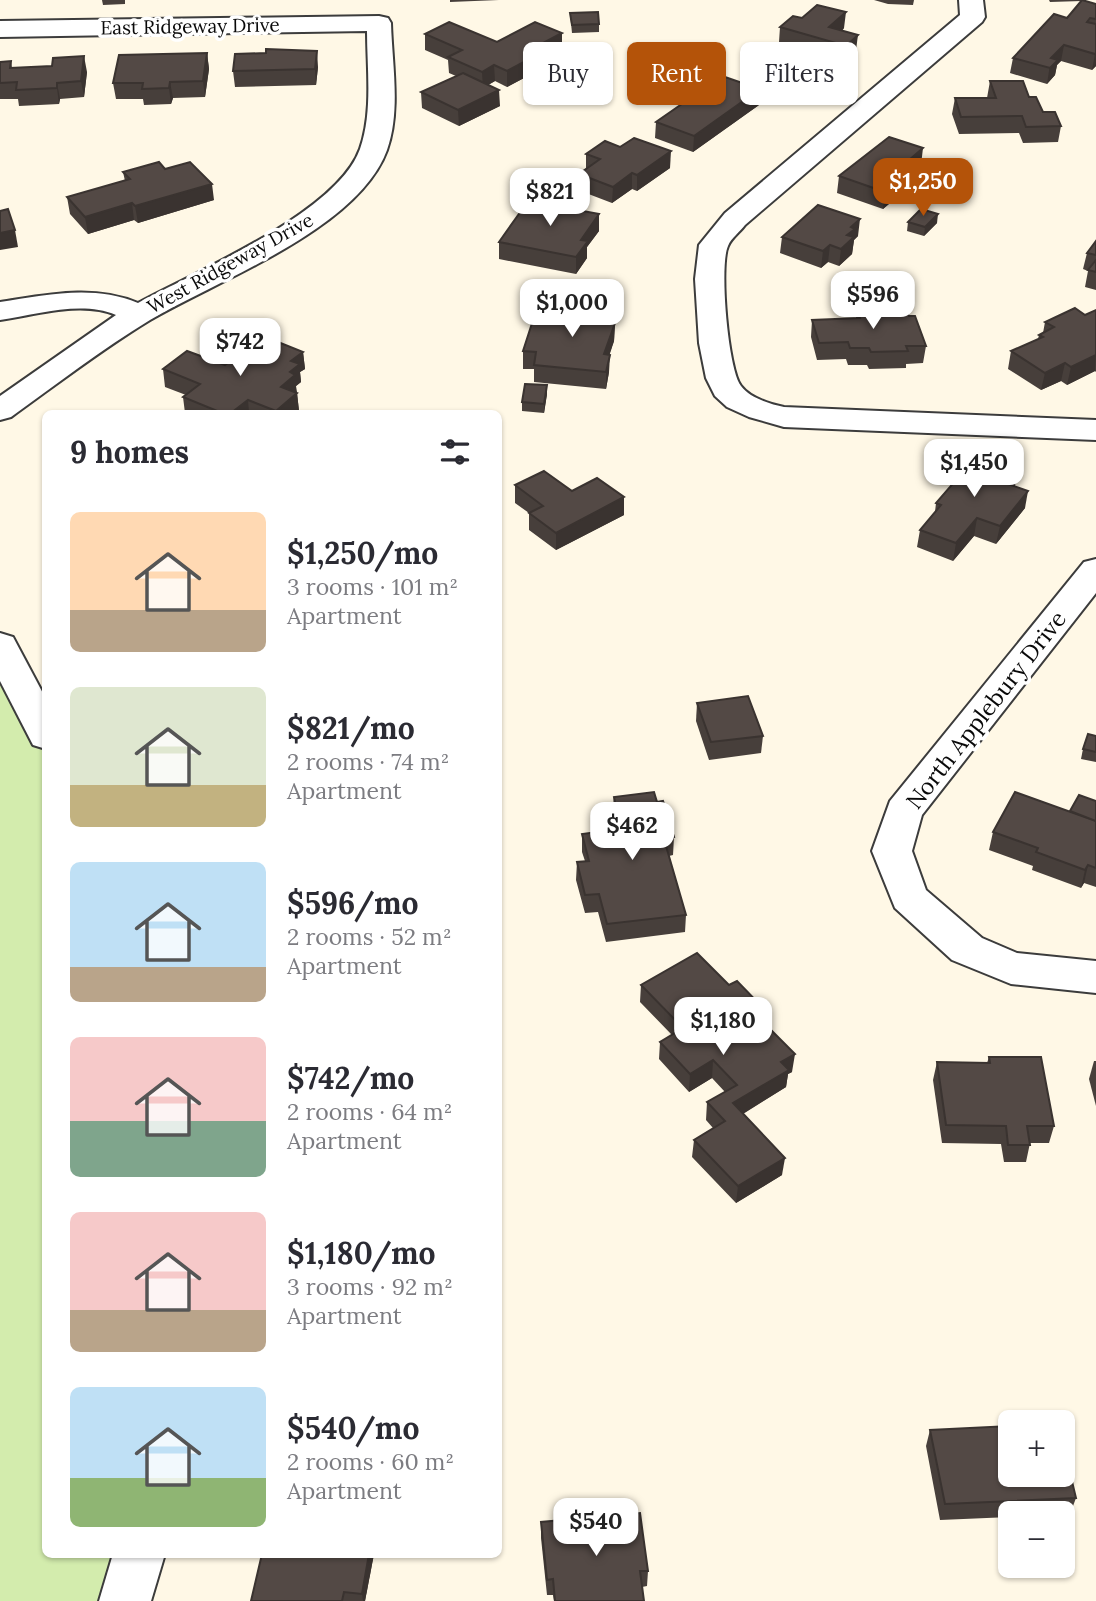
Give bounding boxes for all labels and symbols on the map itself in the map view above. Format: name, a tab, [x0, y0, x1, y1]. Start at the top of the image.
street label: East Ridgeway Drive	[100, 12, 280, 40]
pin: $1,250	[866, 158, 980, 218]
pin: $821	[509, 168, 591, 228]
street label: West Ridgeway Drive	[143, 207, 317, 319]
pin: $596	[832, 272, 914, 331]
pin: $1,000	[515, 280, 629, 339]
pin: $742	[199, 318, 281, 378]
pin: $1,450	[917, 440, 1031, 499]
street label: North Applebury Drive	[899, 605, 1072, 815]
pin: $462	[591, 802, 673, 862]
pin: $1,180	[666, 998, 780, 1057]
pin: $540	[555, 1498, 637, 1558]

